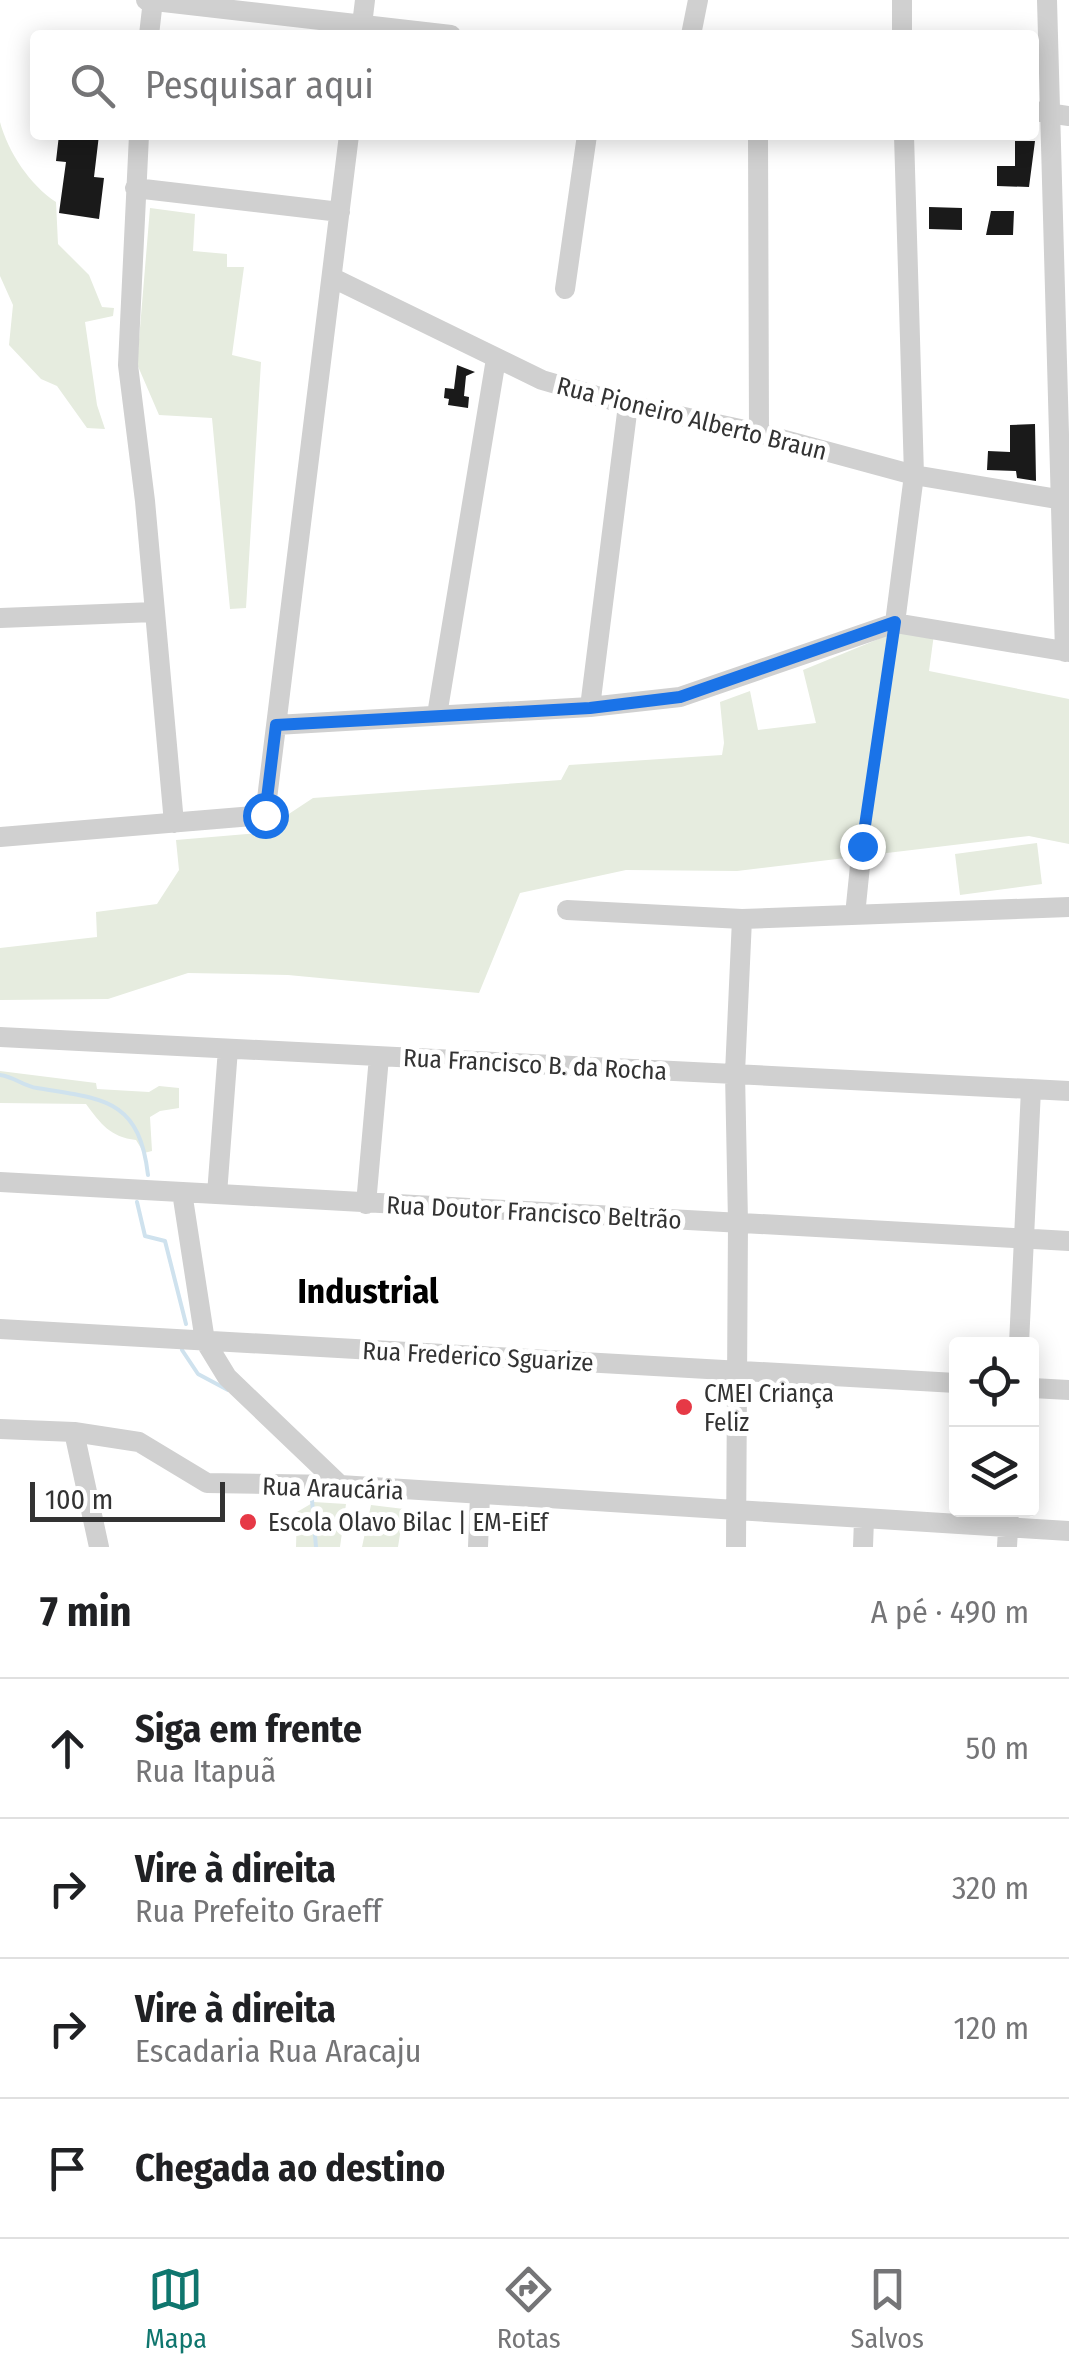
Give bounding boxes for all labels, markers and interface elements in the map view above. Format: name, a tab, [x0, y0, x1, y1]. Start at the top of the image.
search box	[30, 30, 1039, 140]
icon: search	[65, 58, 120, 113]
text: Pesquisar aqui	[145, 62, 374, 108]
street label: Rua Pioneiro Alberto Braun	[554, 371, 830, 467]
route start	[243, 793, 289, 839]
route end	[840, 824, 886, 870]
street label: Rua Francisco B. da Rocha	[402, 1043, 668, 1087]
street label: Rua Doutor Francisco Beltrão	[386, 1190, 682, 1236]
district label: Industrial	[297, 1270, 439, 1312]
street label: Rua Frederico Sguarize	[362, 1336, 594, 1378]
map controls	[949, 1337, 1039, 1517]
button: locate	[949, 1337, 1039, 1427]
place label: CMEI Criança Feliz	[704, 1379, 834, 1438]
marker: CMEI Criança Feliz	[673, 1396, 695, 1418]
button: layers	[949, 1427, 1039, 1517]
street label: Rua Araucária	[262, 1472, 404, 1506]
scale bar	[30, 1477, 225, 1522]
text: 100 m	[45, 1483, 113, 1516]
place label: Escola Olavo Bilac | EM-EiEf	[268, 1508, 550, 1538]
marker: Escola Olavo Bilac | EM-EiEf	[237, 1511, 259, 1533]
text: 7 min	[40, 1587, 132, 1637]
text: A pé · 490 m	[871, 1593, 1029, 1631]
text: Siga em frente	[135, 1706, 362, 1752]
icon: ahead	[40, 1721, 95, 1776]
text: 50 m	[966, 1729, 1029, 1767]
text: Rua Itapuã	[135, 1752, 276, 1790]
text: Vire à direita	[135, 1846, 336, 1892]
icon: right	[40, 1861, 95, 1916]
text: 320 m	[952, 1869, 1029, 1907]
text: Rua Prefeito Graeff	[135, 1892, 382, 1930]
text: Vire à direita	[135, 1986, 336, 2032]
icon: right	[40, 2001, 95, 2056]
text: 120 m	[954, 2009, 1029, 2047]
text: Escadaria Rua Aracaju	[135, 2032, 421, 2070]
icon: arrive	[40, 2141, 95, 2196]
text: Chegada ao destino	[135, 2145, 445, 2191]
tab: Mapa	[145, 2262, 207, 2355]
tab: Rotas	[497, 2262, 561, 2355]
tab: Salvos	[851, 2262, 924, 2355]

